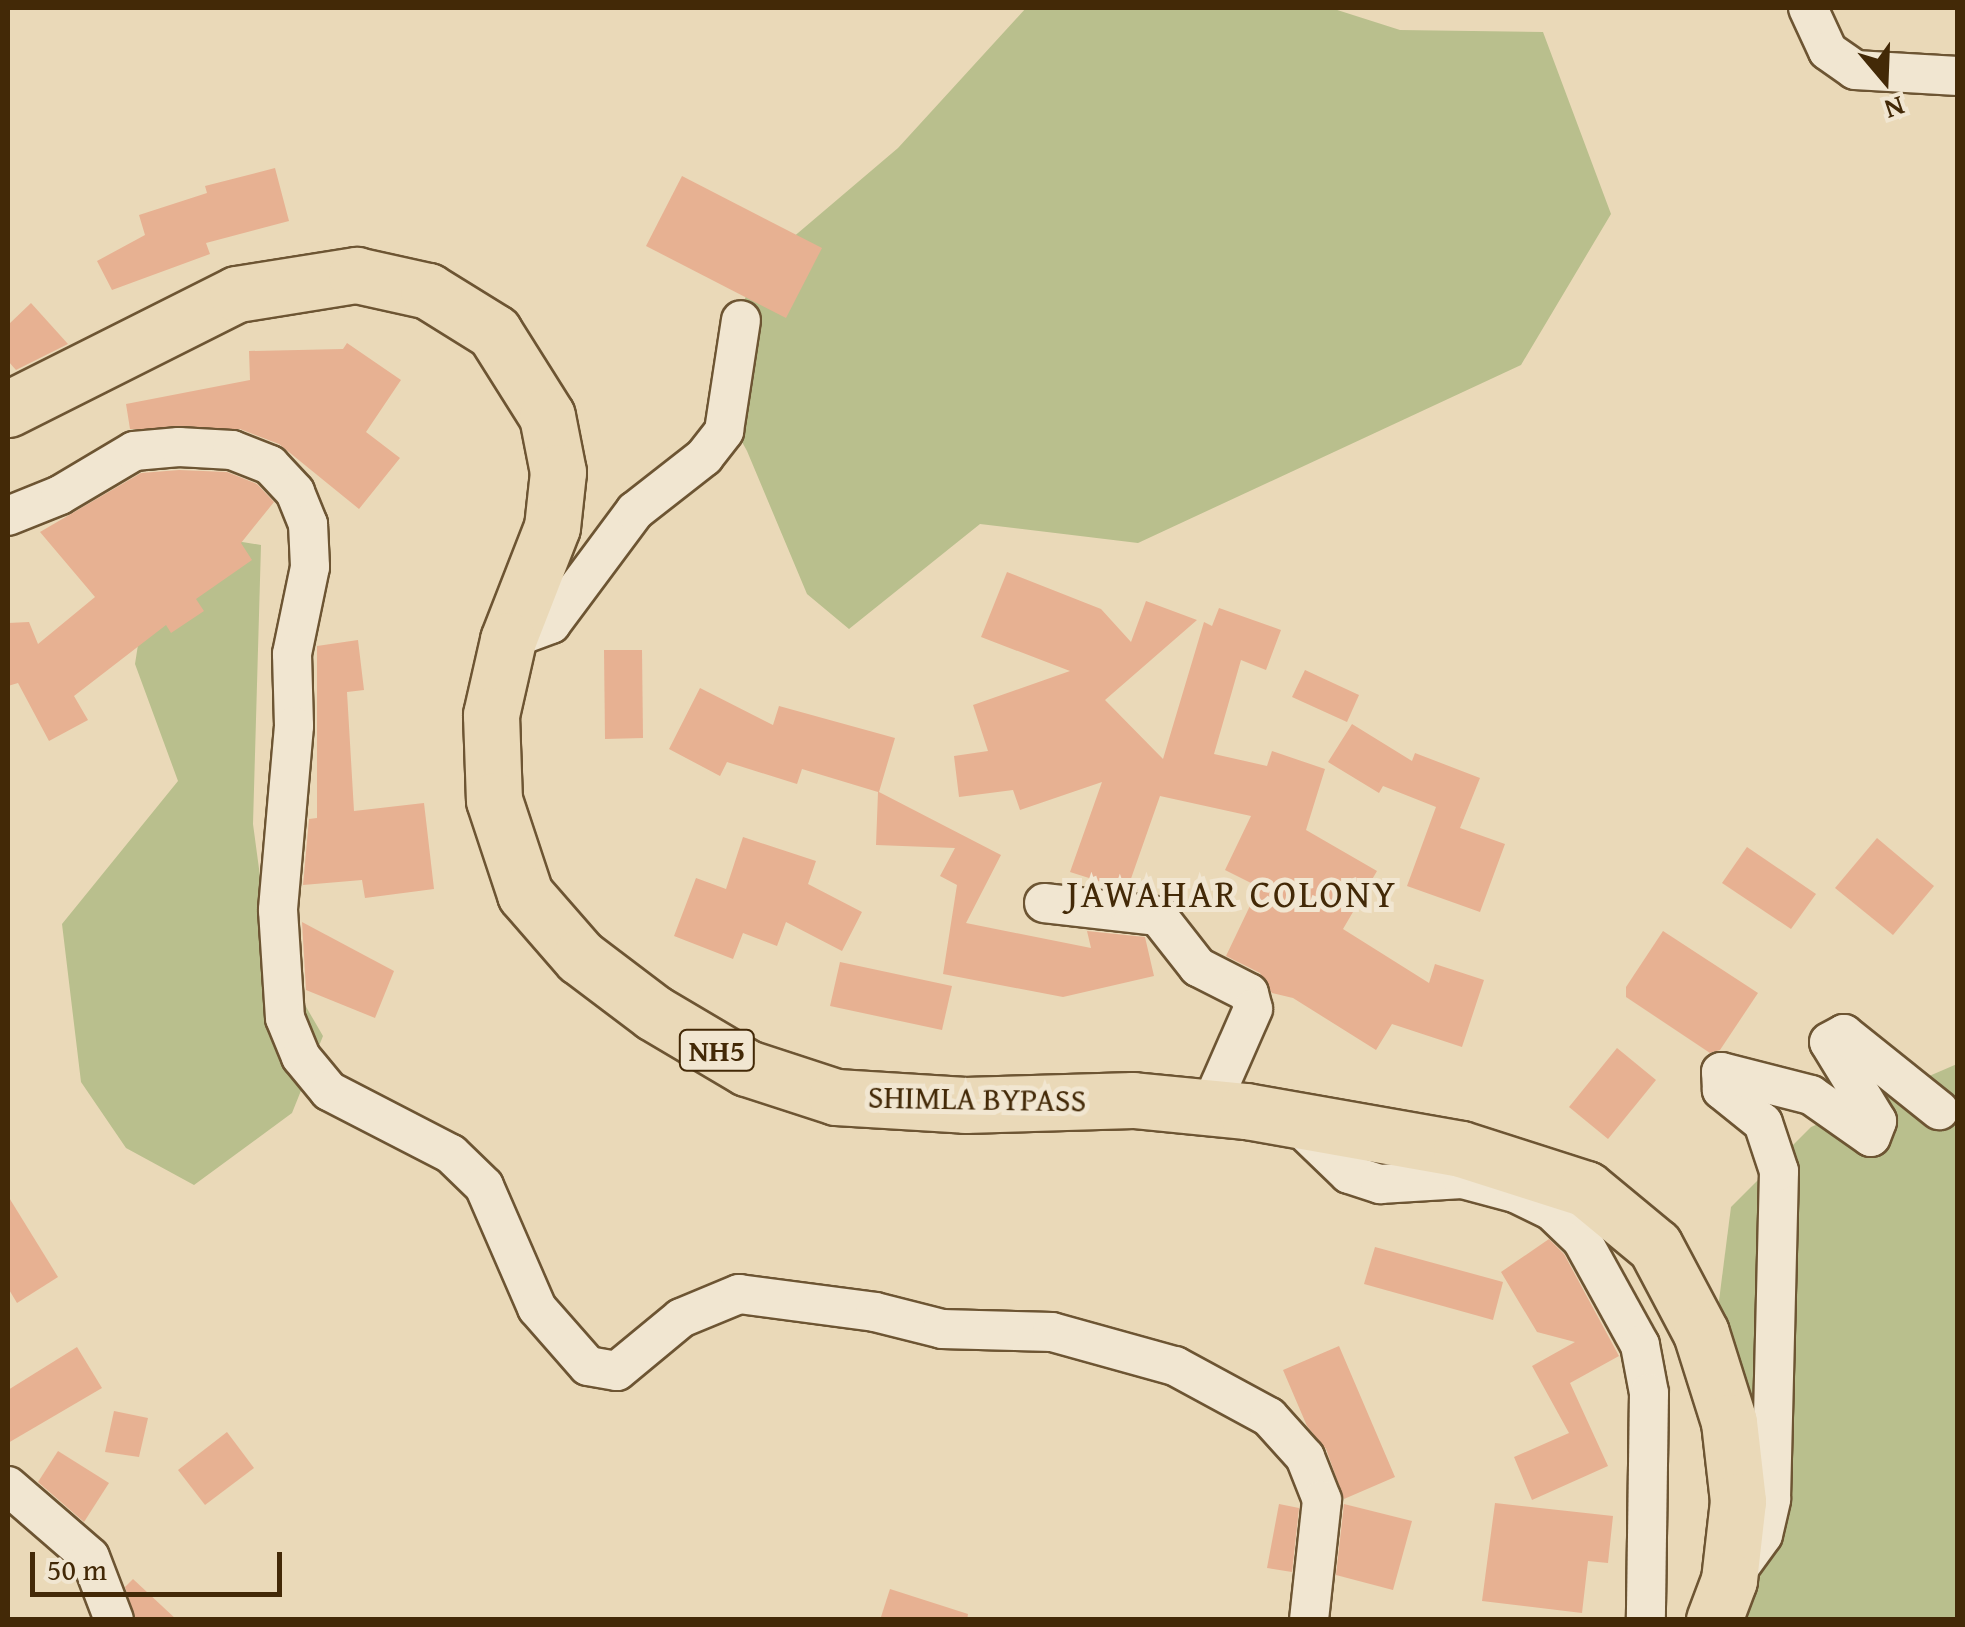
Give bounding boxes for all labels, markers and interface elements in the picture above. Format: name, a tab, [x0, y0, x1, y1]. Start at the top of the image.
north arrow	[1835, 30, 1935, 130]
text: N	[1879, 86, 1910, 131]
district label: JAWAHAR COLONY	[1066, 871, 1398, 917]
road number: NH5	[677, 1025, 757, 1075]
street label: SHIMLA BYPASS	[868, 1078, 1086, 1120]
scale bar	[35, 1532, 288, 1594]
text: 50 m	[47, 1547, 107, 1591]

